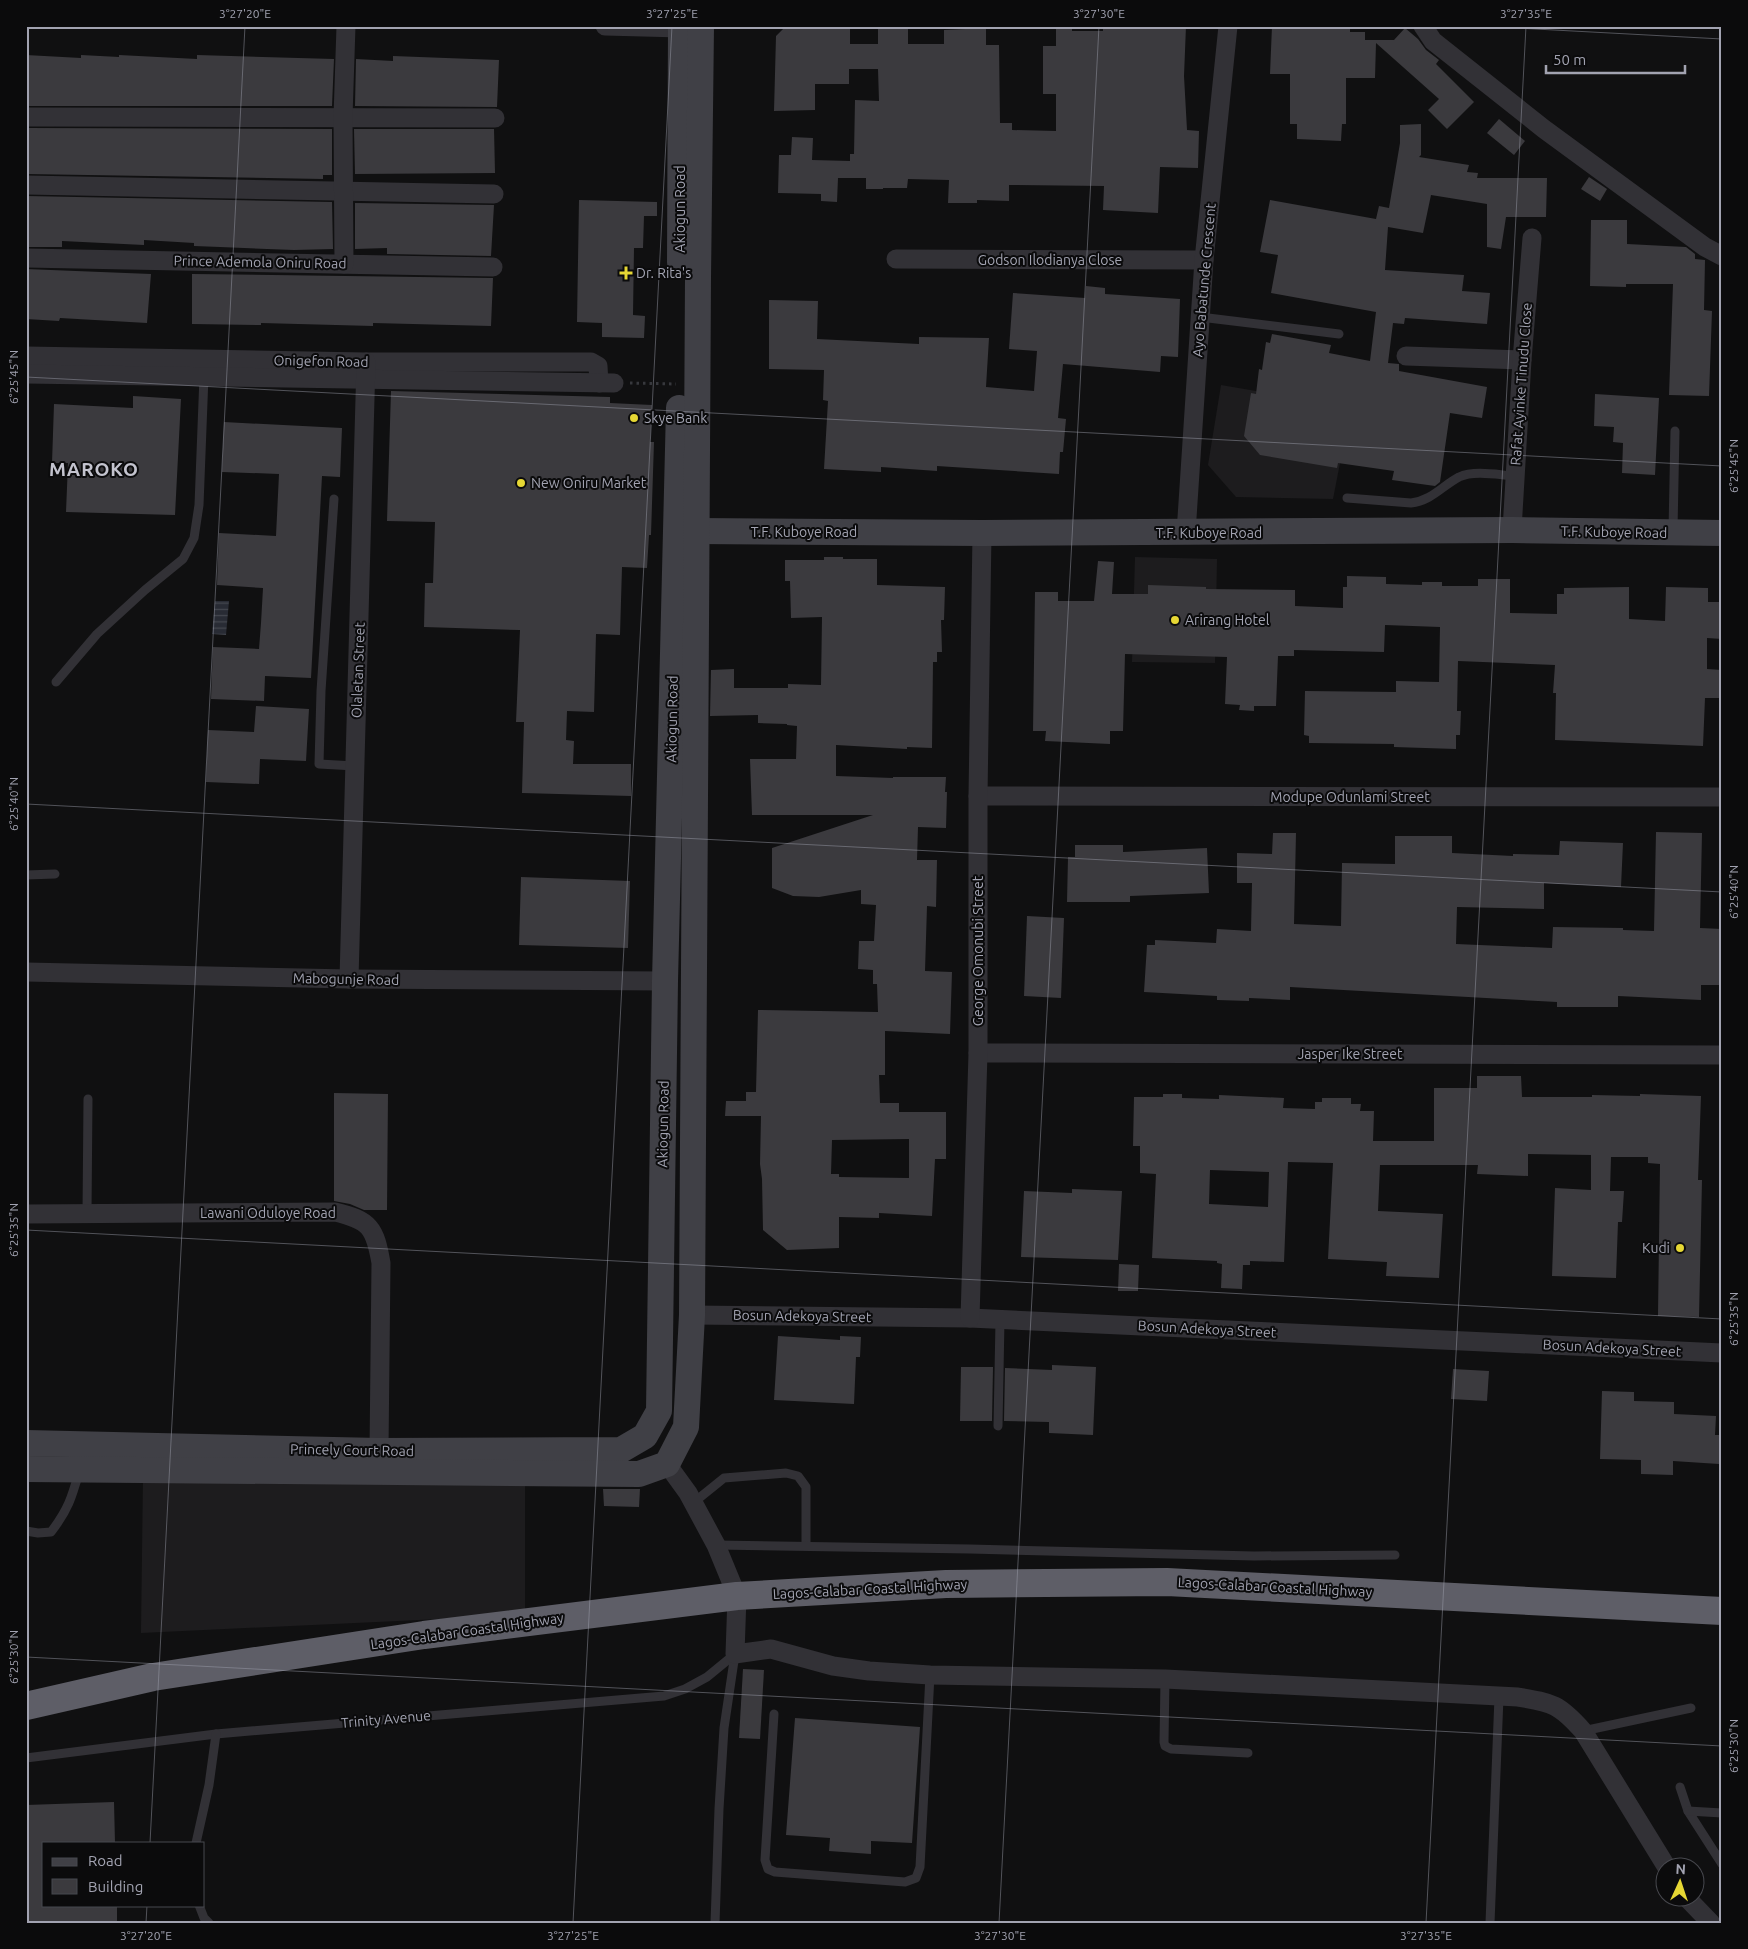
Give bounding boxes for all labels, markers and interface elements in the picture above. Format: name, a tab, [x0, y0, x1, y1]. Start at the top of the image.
text: 3°27'20"E	[219, 7, 271, 20]
text: 3°27'25"E	[646, 7, 698, 20]
text: 3°27'30"E	[1073, 7, 1125, 20]
text: 3°27'35"E	[1500, 7, 1552, 20]
scale bar	[1546, 42, 1684, 74]
text: 50 m	[1553, 51, 1586, 68]
street label: Akiogun Road	[672, 165, 688, 253]
street label: Ayo Babatunde Crescent	[1189, 202, 1219, 358]
street label: Prince Ademola Oniru Road	[173, 252, 347, 272]
street label: Godson Ilodianya Close	[978, 252, 1122, 268]
place label: Dr. Rita's	[636, 265, 691, 281]
marker: Dr. Rita's	[620, 267, 632, 279]
street label: Rafat Ayinke Tinudu Close	[1507, 302, 1535, 466]
text: 6°25'45"N	[7, 350, 20, 404]
street label: Onigefon Road	[273, 352, 369, 370]
place label: Skye Bank	[644, 410, 707, 426]
marker: Skye Bank	[628, 412, 640, 424]
text: 6°25'45"N	[1727, 439, 1740, 493]
district label: MAROKO	[49, 458, 139, 480]
place label: New Oniru Market	[531, 475, 647, 491]
marker: New Oniru Market	[515, 477, 527, 489]
street label: T.F. Kuboye Road	[1561, 523, 1667, 541]
street label: T.F. Kuboye Road	[751, 524, 857, 540]
street label: T.F. Kuboye Road	[1156, 525, 1262, 541]
place label: Arirang Hotel	[1185, 612, 1270, 628]
marker: Arirang Hotel	[1169, 614, 1181, 626]
street label: Olaletan Street	[348, 621, 368, 718]
street label: Akiogun Road	[663, 675, 681, 763]
text: 6°25'40"N	[7, 777, 20, 831]
street label: Modupe Odunlami Street	[1270, 789, 1430, 805]
text: 6°25'40"N	[1727, 865, 1740, 919]
street label: George Omonubi Street	[970, 875, 986, 1026]
street label: Mabogunje Road	[293, 970, 399, 988]
street label: Jasper Ike Street	[1297, 1046, 1403, 1062]
street label: Akiogun Road	[654, 1080, 672, 1168]
text: 6°25'35"N	[7, 1203, 20, 1257]
street label: Lawani Oduloye Road	[200, 1205, 336, 1221]
place label: Kudi	[1642, 1240, 1670, 1256]
marker: Kudi	[1674, 1242, 1686, 1254]
text: 6°25'35"N	[1727, 1292, 1740, 1346]
street label: Bosun Adekoya Street	[733, 1307, 872, 1325]
street label: Bosun Adekoya Street	[1137, 1317, 1277, 1341]
street label: Bosun Adekoya Street	[1542, 1336, 1682, 1360]
street label: Princely Court Road	[290, 1441, 414, 1459]
street label: Lagos-Calabar Coastal Highway	[1177, 1574, 1373, 1600]
street label: Lagos-Calabar Coastal Highway	[772, 1576, 968, 1602]
street label: Lagos-Calabar Coastal Highway	[369, 1609, 565, 1652]
text: 6°25'30"N	[7, 1630, 20, 1684]
street label: Trinity Avenue	[340, 1707, 432, 1731]
text: 6°25'30"N	[1727, 1719, 1740, 1773]
legend	[42, 1842, 205, 1906]
text: Road	[88, 1852, 123, 1869]
north arrow	[1656, 1856, 1706, 1906]
text: N	[1675, 1861, 1686, 1877]
text: Building	[88, 1878, 143, 1895]
text: 3°27'20"E	[120, 1929, 172, 1942]
text: 3°27'25"E	[547, 1929, 599, 1942]
text: 3°27'30"E	[974, 1929, 1026, 1942]
text: 3°27'35"E	[1400, 1929, 1452, 1942]

